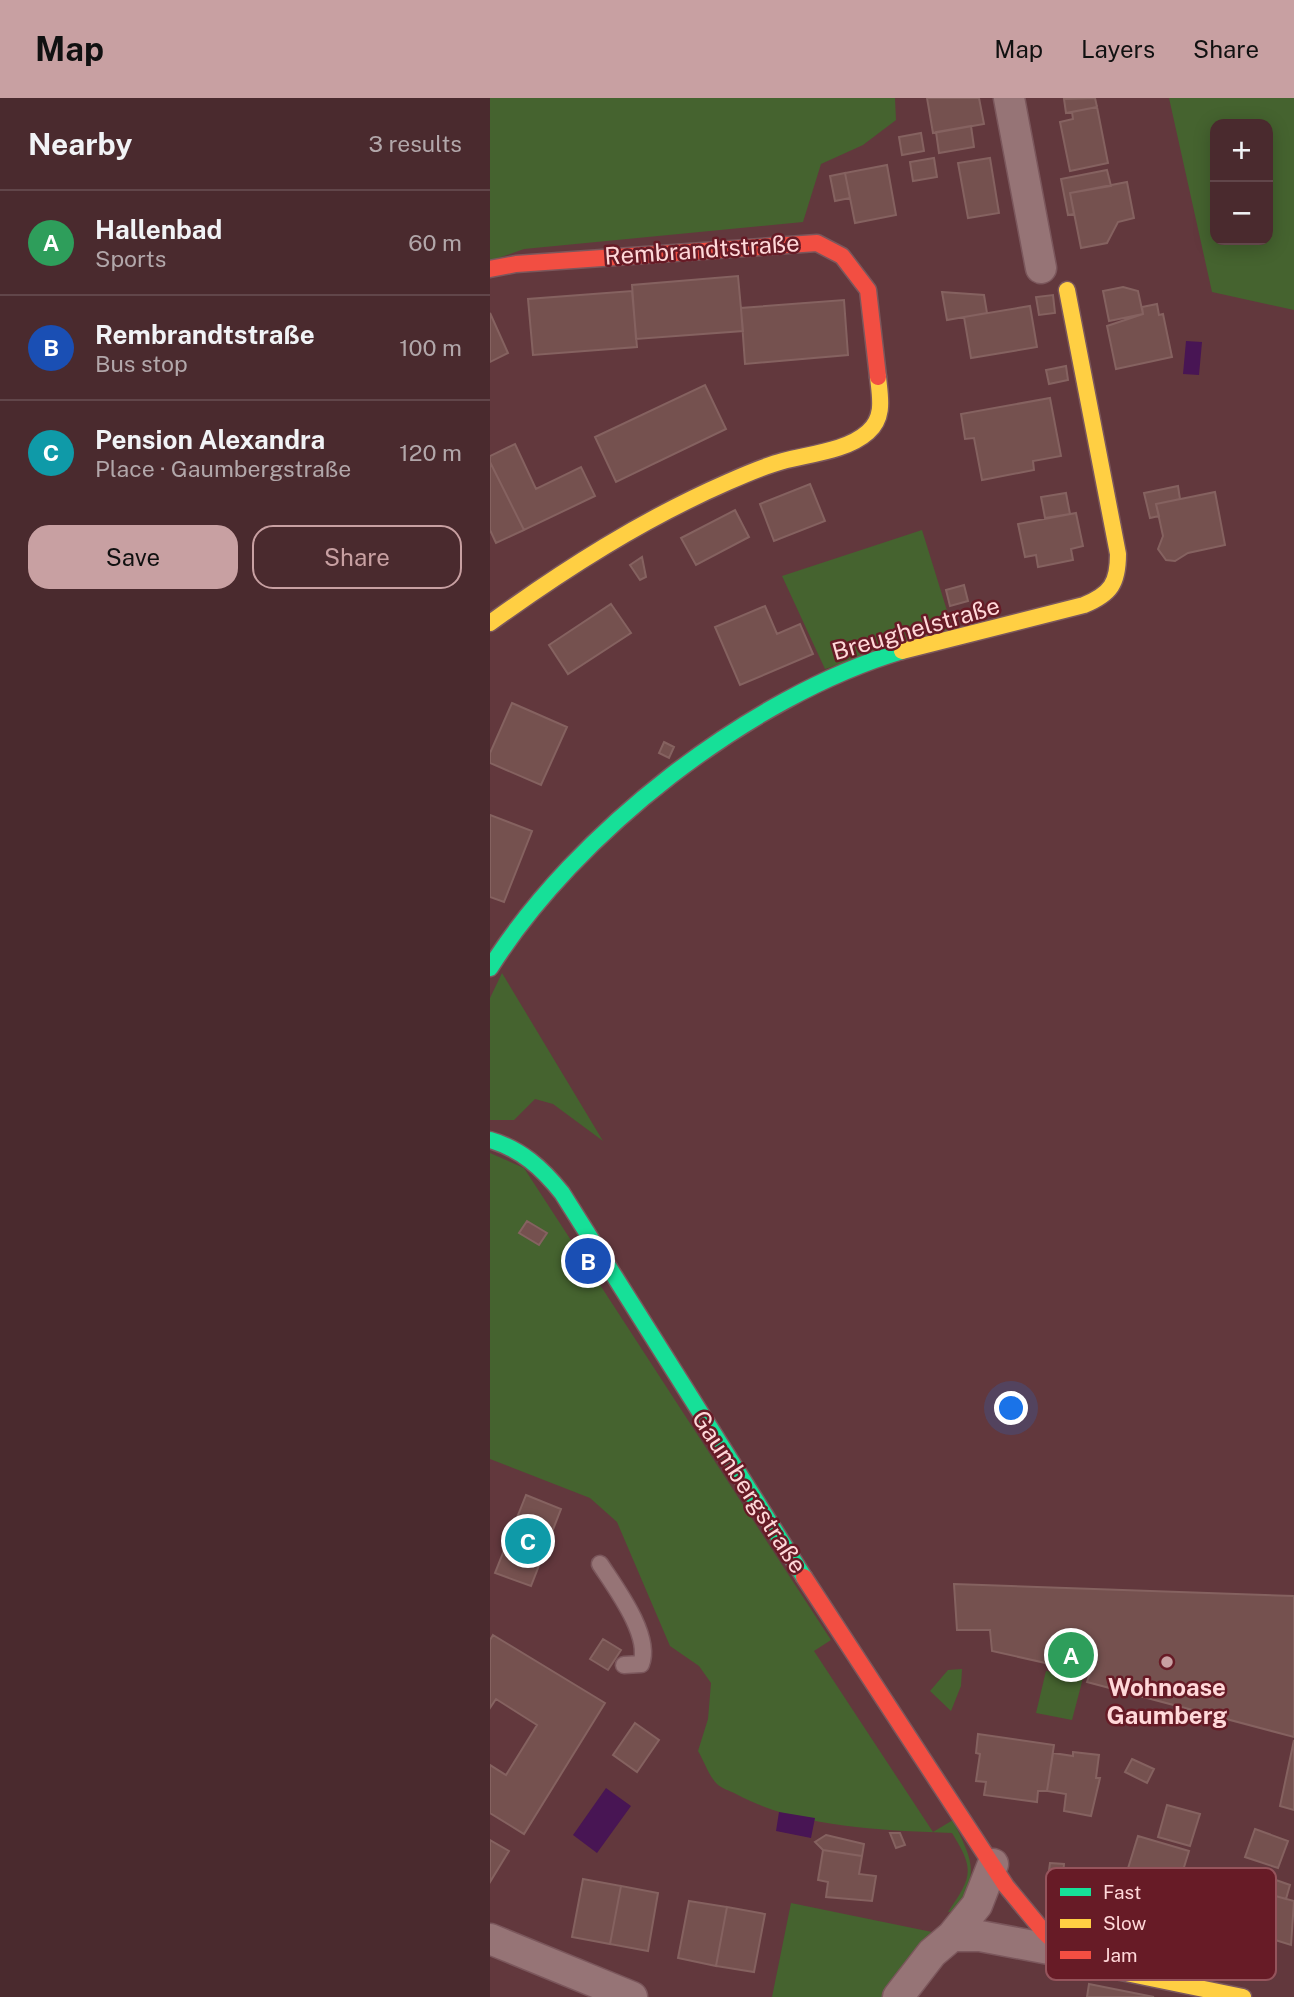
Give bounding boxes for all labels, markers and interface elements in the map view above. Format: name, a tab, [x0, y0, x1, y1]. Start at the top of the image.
text: Map	[35, 30, 104, 68]
text: Map	[994, 35, 1043, 63]
text: Layers	[1081, 35, 1155, 63]
text: Share	[1193, 35, 1259, 63]
map controls	[1210, 119, 1273, 245]
button: +	[1210, 119, 1273, 182]
text: Nearby	[28, 126, 132, 162]
text: 3 results	[368, 130, 462, 157]
button: −	[1210, 182, 1273, 245]
text: Hallenbad	[95, 214, 222, 245]
street label: Rembrandtstraße	[604, 228, 800, 270]
text: A	[43, 229, 59, 256]
text: 60 m	[408, 229, 462, 256]
text: Sports	[95, 245, 166, 272]
text: Rembrandtstraße	[95, 319, 315, 350]
text: B	[43, 334, 59, 361]
text: 100 m	[399, 334, 462, 361]
text: Bus stop	[95, 350, 188, 377]
text: Pension Alexandra	[95, 424, 325, 455]
text: C	[43, 439, 59, 466]
text: 120 m	[399, 439, 462, 466]
text: Place · Gaumbergstraße	[95, 455, 351, 482]
button: Save	[28, 525, 238, 589]
button: Share	[252, 525, 462, 589]
street label: Breughelstraße	[829, 591, 1003, 665]
pin: B	[565, 1235, 611, 1287]
your location	[994, 1391, 1028, 1425]
street label: Gaumbergstraße	[687, 1405, 813, 1578]
pin: C	[505, 1515, 551, 1567]
pin: A	[1048, 1629, 1094, 1681]
marker: Wohnoase Gaumberg	[1159, 1654, 1175, 1670]
place label: Wohnoase Gaumberg	[1107, 1673, 1227, 1729]
legend	[1046, 1868, 1276, 1980]
text: Fast	[1103, 1881, 1141, 1903]
text: Slow	[1103, 1912, 1147, 1934]
text: Jam	[1103, 1944, 1137, 1966]

